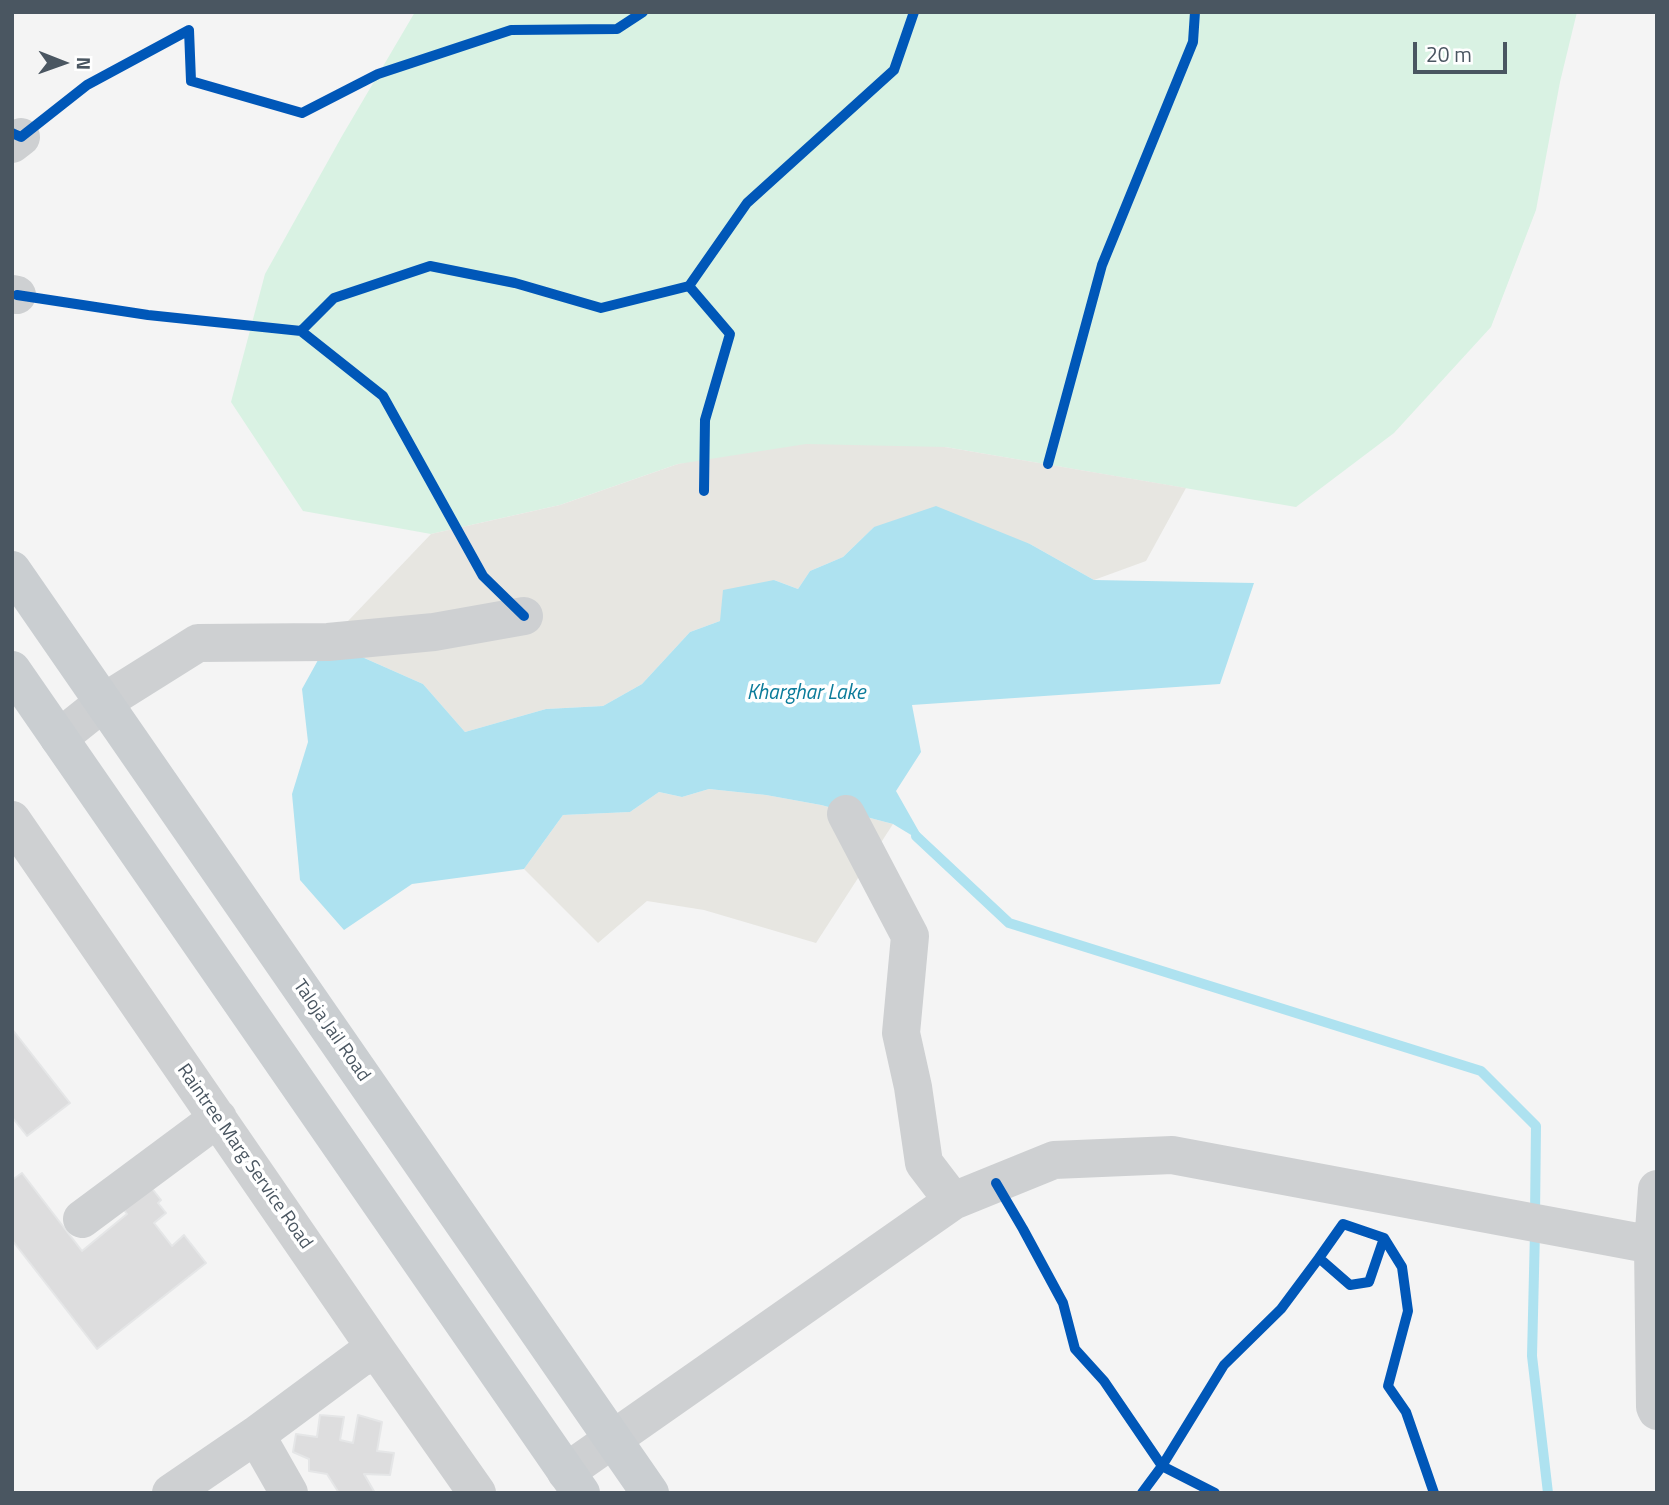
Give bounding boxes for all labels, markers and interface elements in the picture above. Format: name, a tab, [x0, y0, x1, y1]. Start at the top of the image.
north arrow	[28, 28, 98, 98]
scale bar	[1417, 28, 1512, 72]
text: 20 m	[1426, 38, 1472, 70]
text: N	[70, 57, 99, 70]
water label: Kharghar Lake	[747, 681, 865, 707]
street label: Taloja Jail Road	[288, 976, 374, 1086]
street label: Raintree Marg Service Road	[171, 1060, 317, 1254]

